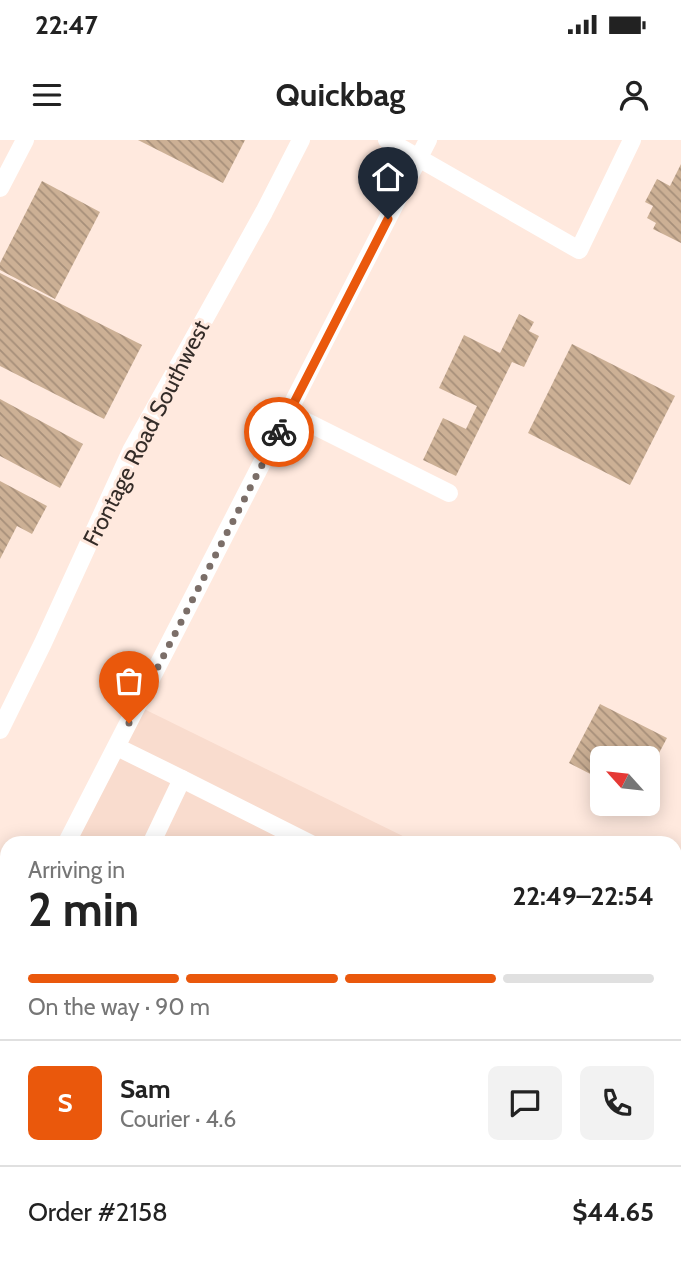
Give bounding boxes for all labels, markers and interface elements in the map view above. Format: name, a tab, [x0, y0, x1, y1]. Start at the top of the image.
text: 22:47	[35, 9, 98, 41]
text: Quickbag	[276, 75, 405, 114]
icon: menu	[28, 76, 66, 114]
icon: person	[615, 76, 653, 114]
pin	[358, 147, 418, 219]
icon: home	[369, 158, 407, 196]
street label: Frontage Road Southwest	[77, 315, 215, 550]
courier	[244, 397, 314, 467]
icon: bike	[260, 413, 298, 451]
pin	[99, 651, 159, 723]
icon: bag	[110, 662, 148, 700]
north arrow	[590, 746, 660, 816]
map controls	[590, 746, 660, 816]
text: Arriving in	[28, 856, 125, 884]
text: 22:49–22:54	[512, 880, 654, 912]
text: 2 min	[28, 882, 139, 938]
text: On the way · 90 m	[28, 993, 210, 1021]
button: chat	[488, 1066, 562, 1140]
button: phone	[580, 1066, 654, 1140]
text: Sam	[120, 1073, 171, 1105]
text: S	[57, 1087, 73, 1119]
text: Courier · 4.6	[120, 1105, 236, 1133]
text: Order #2158	[28, 1196, 168, 1228]
text: $44.65	[572, 1196, 654, 1228]

